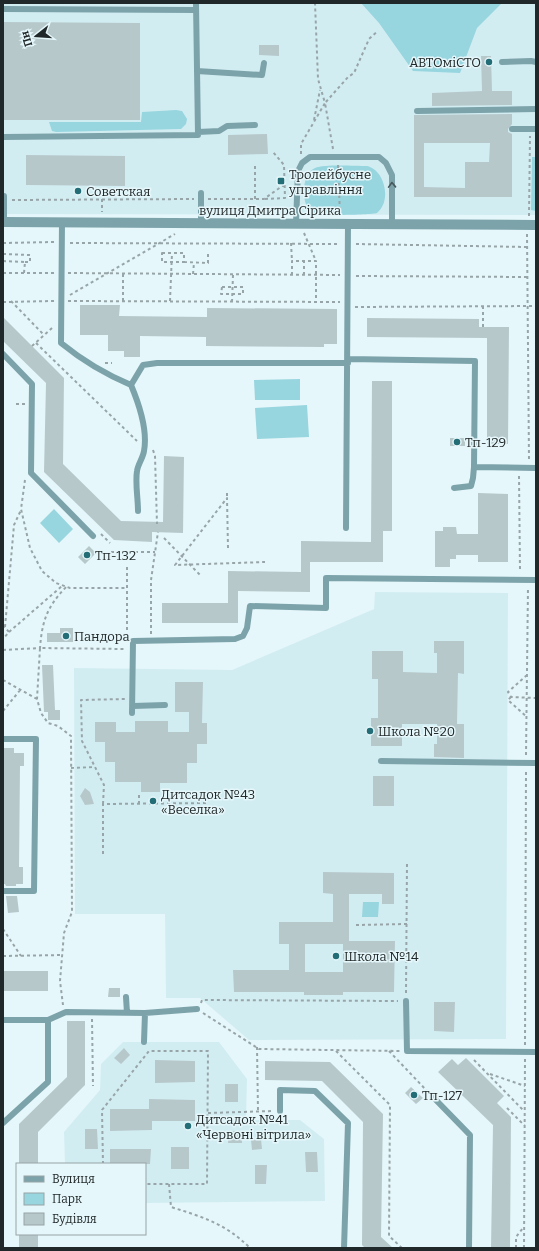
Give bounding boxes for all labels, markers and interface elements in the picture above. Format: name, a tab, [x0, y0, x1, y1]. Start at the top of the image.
north arrow	[16, 16, 56, 56]
text: Пн	[18, 29, 35, 48]
place label: АВТОміСТО	[409, 55, 481, 70]
marker: АВТОміСТО	[484, 57, 494, 67]
place label: Тролейбусне управління	[288, 167, 371, 197]
marker: Тролейбусне управління	[276, 176, 286, 186]
one-way arrow	[388, 182, 397, 188]
place label: Советская	[86, 184, 150, 199]
marker: Советская	[73, 186, 83, 196]
street label: вулиця Дмитра Сірика	[199, 203, 341, 218]
place label: Тп-129	[465, 435, 506, 450]
marker: Тп-129	[452, 437, 462, 447]
place label: Тп-132	[95, 548, 136, 563]
marker: Тп-132	[82, 550, 92, 560]
place label: Пандора	[74, 629, 130, 644]
marker: Пандора	[61, 631, 71, 641]
place label: Школа №20	[378, 724, 455, 739]
marker: Школа №20	[365, 726, 375, 736]
place label: Дитсадок №43 «Веселка»	[161, 787, 255, 817]
marker: Дитсадок №43 «Веселка»	[148, 796, 158, 806]
place label: Школа №14	[344, 949, 419, 964]
marker: Школа №14	[331, 951, 341, 961]
place label: Тп-127	[422, 1088, 462, 1103]
marker: Тп-127	[409, 1090, 419, 1100]
place label: Дитсадок №41 «Червоні вітрила»	[196, 1112, 311, 1142]
marker: Дитсадок №41 «Червоні вітрила»	[183, 1121, 193, 1131]
legend	[16, 1163, 146, 1235]
text: Вулиця	[52, 1172, 95, 1186]
text: Парк	[52, 1192, 82, 1206]
text: Будівля	[52, 1212, 97, 1226]

